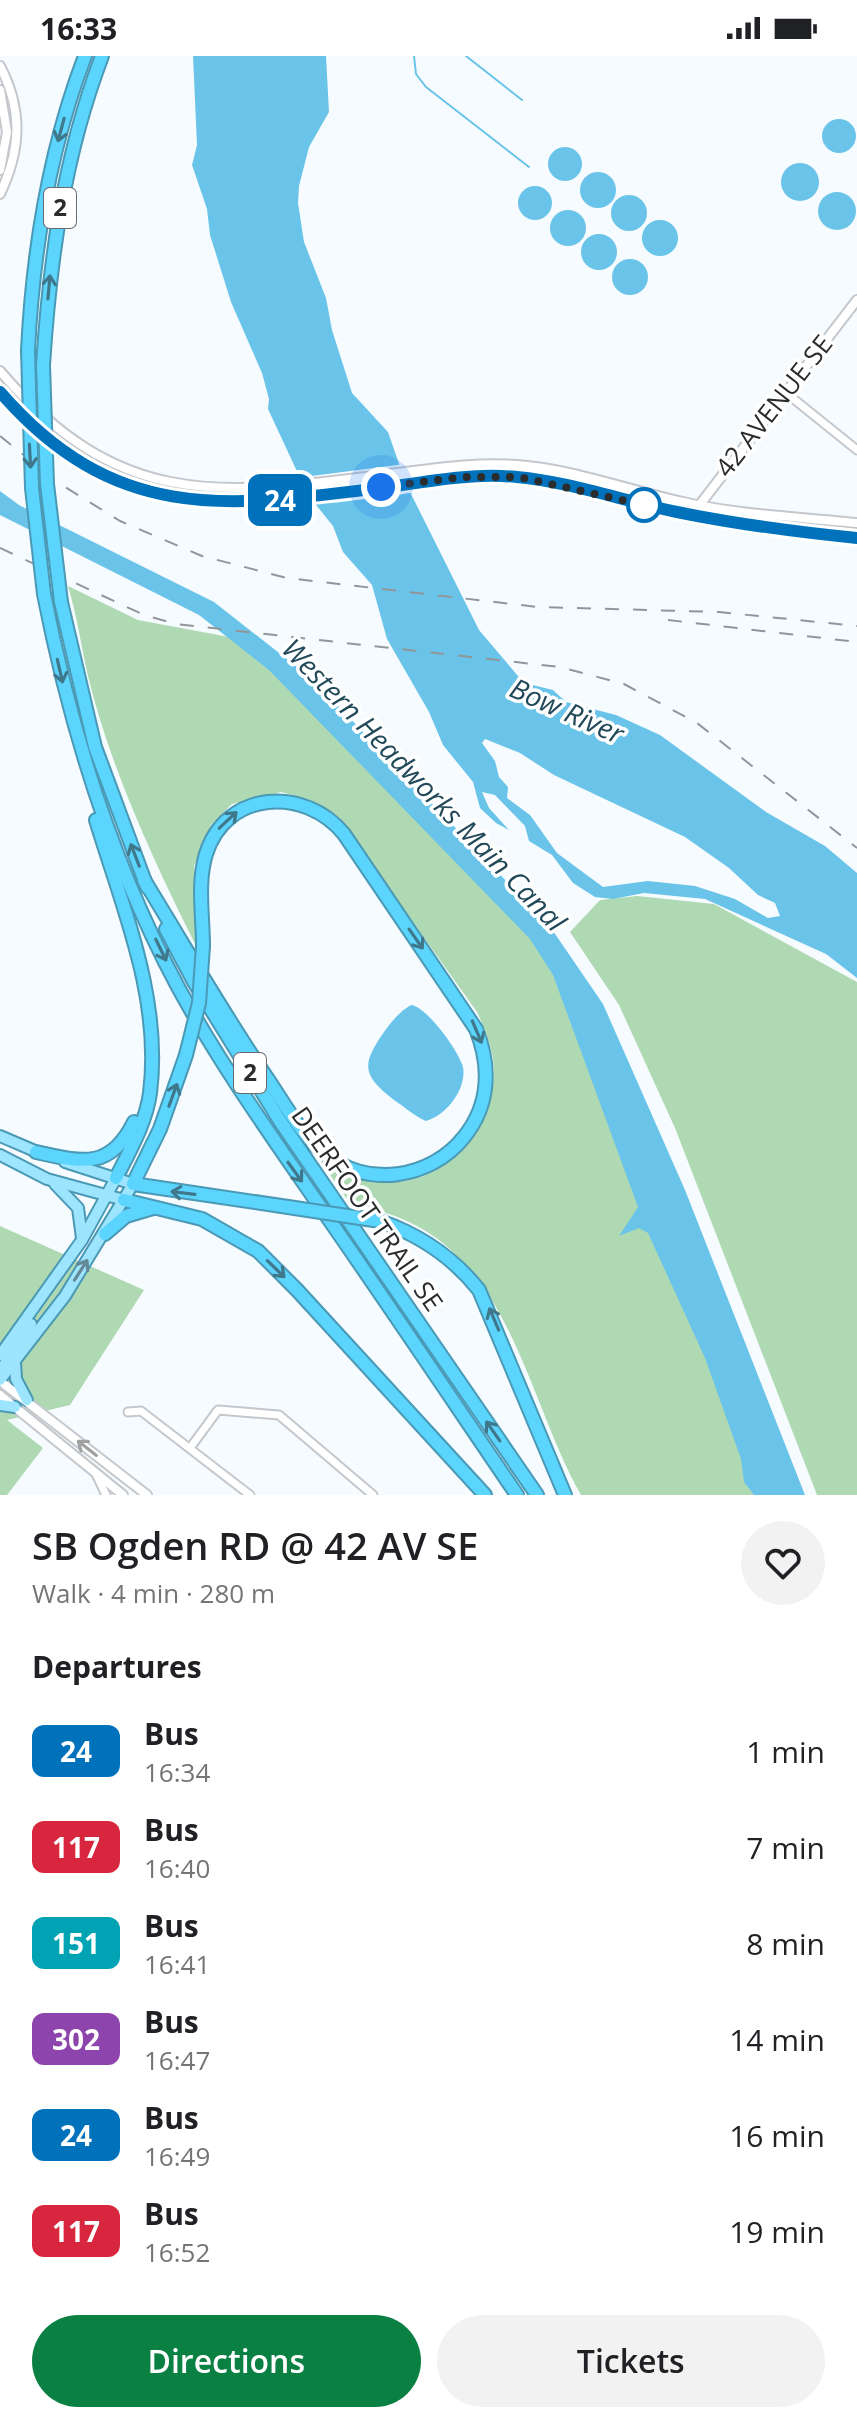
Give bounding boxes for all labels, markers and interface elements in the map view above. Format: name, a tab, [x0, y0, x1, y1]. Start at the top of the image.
text: 16:33	[40, 8, 117, 49]
one-way arrow	[53, 117, 68, 143]
road number: 2	[44, 188, 76, 228]
one-way arrow	[41, 274, 56, 301]
street label: 42 AVENUE SE	[706, 327, 840, 484]
one-way arrow	[23, 442, 38, 469]
your location	[361, 467, 401, 507]
line badge: 24	[244, 474, 316, 526]
text: 24	[264, 481, 296, 519]
unlabelled marker	[627, 488, 661, 522]
water label: Western Headworks Main Canal	[274, 630, 576, 940]
one-way arrow	[53, 657, 68, 683]
water label: Bow River	[504, 668, 631, 752]
one-way arrow	[218, 811, 238, 830]
one-way arrow	[127, 843, 141, 868]
one-way arrow	[408, 927, 424, 949]
one-way arrow	[153, 938, 169, 962]
one-way arrow	[470, 1019, 485, 1044]
road number: 2	[234, 1053, 266, 1093]
one-way arrow	[167, 1083, 181, 1107]
street label: DEERFOOT TRAIL SE	[284, 1099, 452, 1318]
one-way arrow	[287, 1161, 304, 1182]
one-way arrow	[171, 1185, 196, 1200]
one-way arrow	[266, 1259, 285, 1278]
one-way arrow	[73, 1260, 90, 1282]
one-way arrow	[485, 1307, 500, 1332]
one-way arrow	[485, 1420, 501, 1442]
one-way arrow	[77, 1439, 98, 1456]
text: SB Ogden RD @ 42 AV SE	[32, 1519, 478, 1571]
button: heart	[741, 1521, 825, 1605]
text: Walk · 4 min · 280 m	[32, 1575, 275, 1611]
text: Departures	[32, 1646, 202, 1687]
text: Bus	[144, 1713, 199, 1754]
text: 1 min	[746, 1731, 825, 1772]
text: 24	[60, 1732, 92, 1770]
text: 16:34	[144, 1754, 210, 1790]
text: Bus	[144, 1809, 199, 1850]
text: 7 min	[746, 1827, 825, 1868]
text: 117	[52, 1828, 100, 1866]
text: 16:40	[144, 1850, 210, 1886]
text: Bus	[144, 1905, 199, 1946]
text: 8 min	[746, 1923, 825, 1964]
text: 151	[52, 1924, 100, 1962]
text: 16:41	[144, 1946, 210, 1982]
text: Bus	[144, 2001, 199, 2042]
text: 14 min	[729, 2019, 825, 2060]
text: 302	[52, 2020, 100, 2058]
text: 16:47	[144, 2042, 210, 2078]
text: Bus	[144, 2097, 199, 2138]
text: 16 min	[729, 2115, 825, 2156]
text: 24	[60, 2116, 92, 2154]
text: 16:49	[144, 2138, 210, 2174]
text: Bus	[144, 2193, 199, 2234]
text: 19 min	[729, 2211, 825, 2252]
text: 117	[52, 2212, 100, 2250]
text: 16:52	[144, 2234, 210, 2270]
button: Directions	[32, 2315, 421, 2407]
button: Tickets	[437, 2315, 825, 2407]

